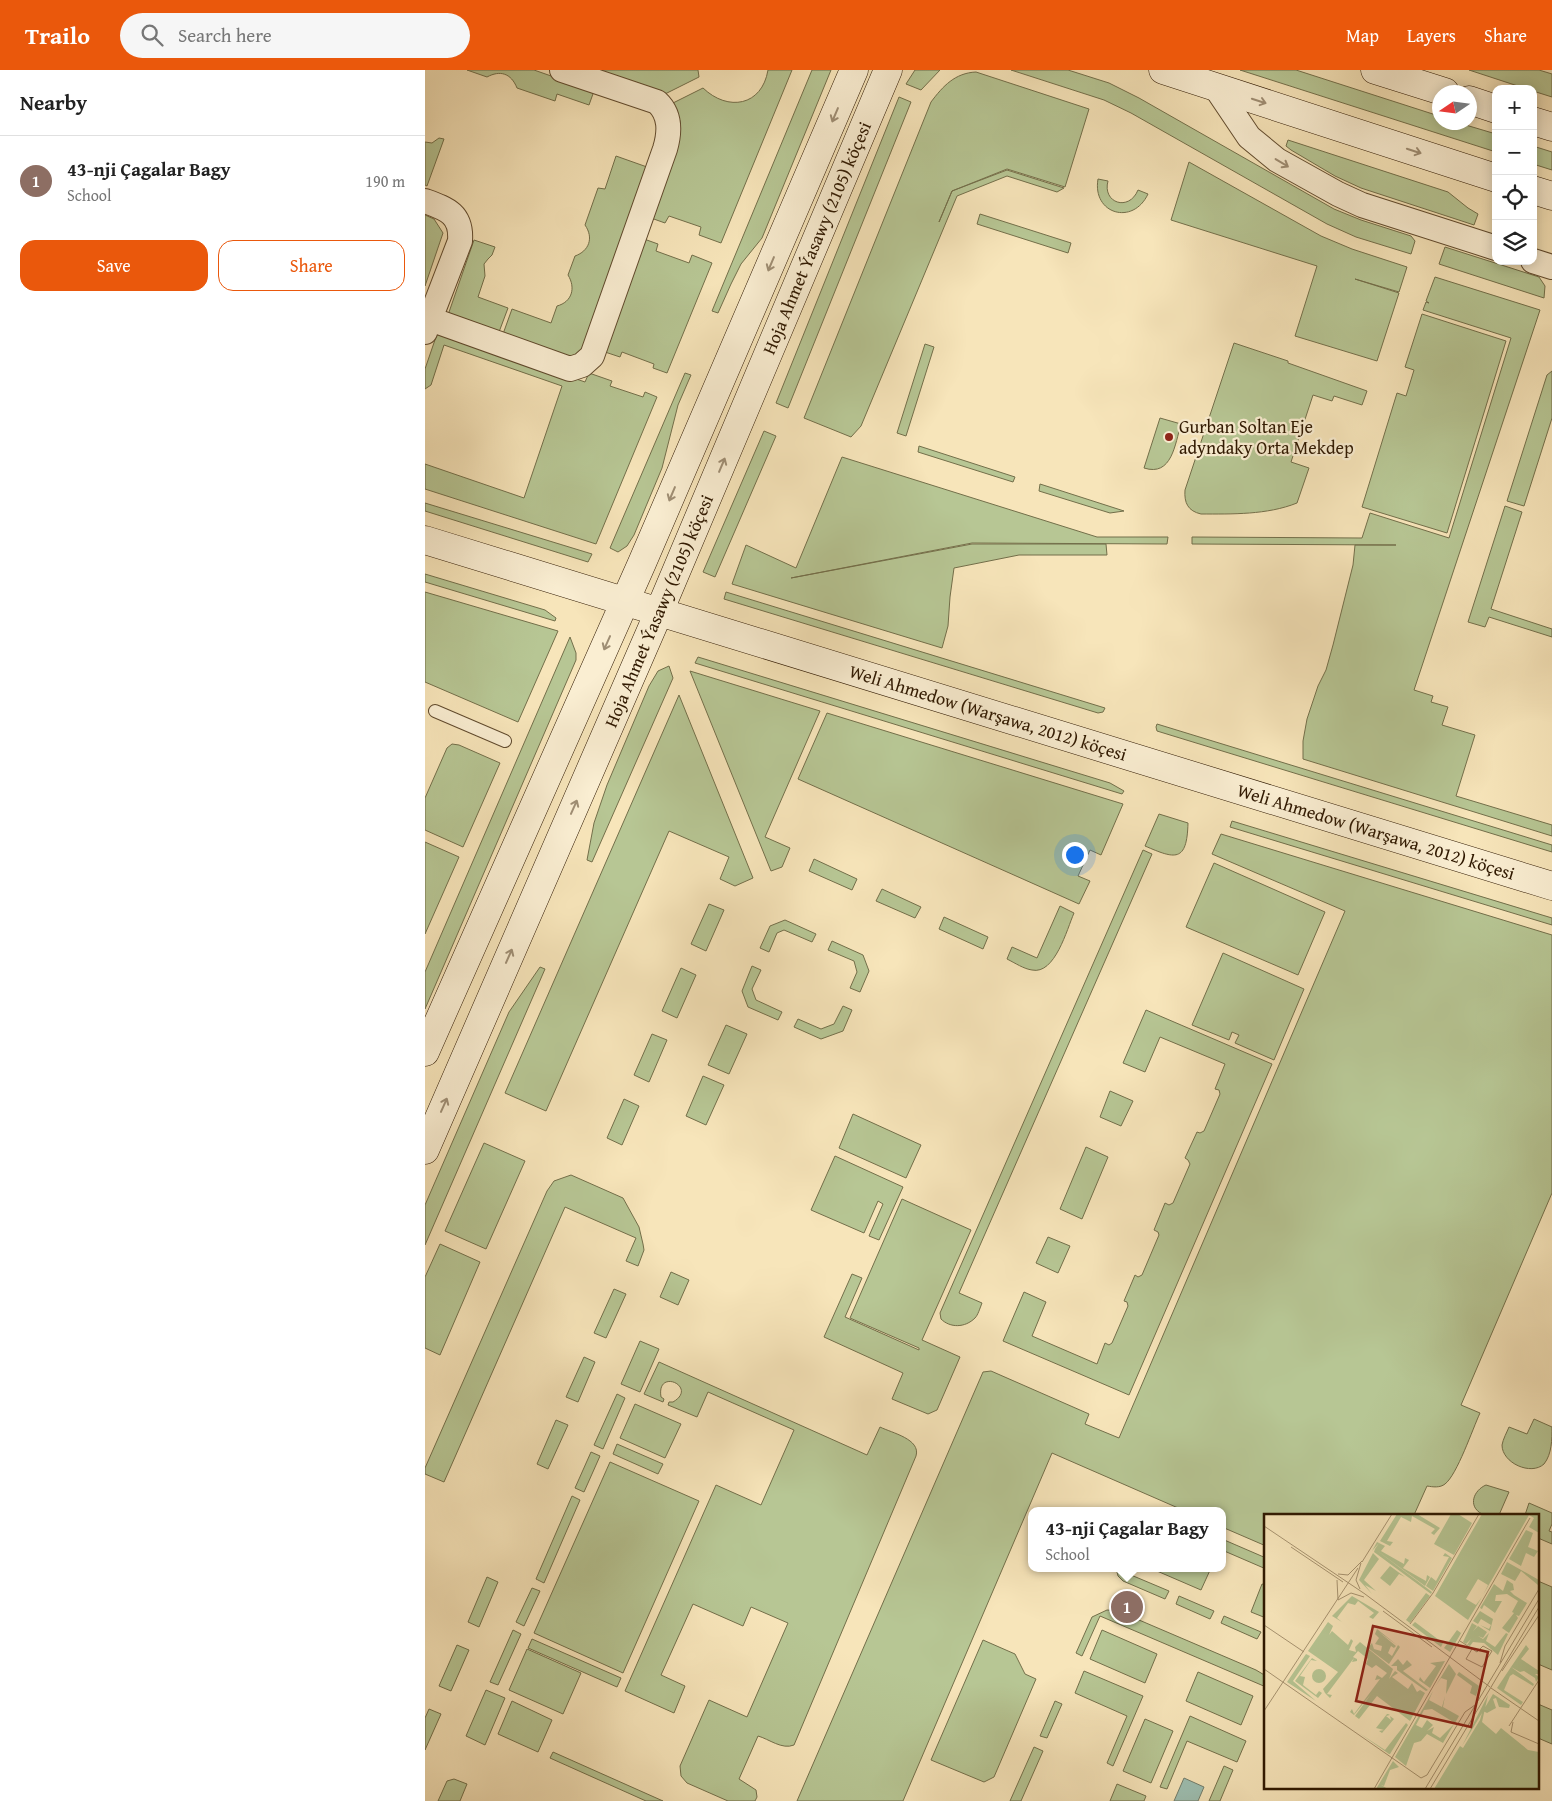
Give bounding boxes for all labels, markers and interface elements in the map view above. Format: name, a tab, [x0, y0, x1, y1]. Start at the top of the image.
search box	[120, 13, 470, 58]
text: Trailo	[25, 18, 90, 53]
icon: search	[138, 21, 166, 49]
text: Search here	[178, 21, 272, 49]
text: Map	[1346, 22, 1379, 49]
text: Layers	[1407, 22, 1456, 49]
text: Share	[1484, 22, 1527, 49]
north arrow	[1432, 85, 1477, 130]
map controls	[1492, 85, 1537, 265]
button: +	[1492, 85, 1537, 130]
text: Nearby	[20, 87, 87, 118]
one-way arrow	[1251, 97, 1267, 107]
one-way arrow	[829, 107, 839, 122]
street label: Hoja Ahmet Ýasawy (2105) köçesi	[755, 117, 878, 358]
button: −	[1492, 130, 1537, 175]
one-way arrow	[1405, 147, 1421, 157]
text: 43-nji Çagalar Bagy	[67, 155, 231, 183]
one-way arrow	[1274, 158, 1288, 168]
text: 1	[32, 169, 40, 193]
text: 190 m	[365, 169, 405, 193]
button: locate	[1492, 175, 1537, 220]
text: School	[67, 183, 111, 207]
button: layers	[1492, 220, 1537, 265]
button: Save	[20, 240, 208, 291]
button: Share	[218, 240, 405, 291]
one-way arrow	[765, 256, 775, 271]
place label: Gurban Soltan Eje adyndaky Orta Mekdep	[1179, 413, 1354, 461]
marker: Gurban Soltan Eje adyndaky Orta Mekdep	[1163, 431, 1175, 443]
one-way arrow	[717, 458, 727, 473]
one-way arrow	[667, 486, 677, 501]
street label: Hoja Ahmet Ýasawy (2105) köçesi	[597, 490, 720, 731]
one-way arrow	[602, 635, 612, 650]
street label: Weli Ahmedow (Warşawa, 2012) köçesi	[846, 657, 1130, 768]
street label: Weli Ahmedow (Warşawa, 2012) köçesi	[1234, 776, 1518, 887]
one-way arrow	[570, 800, 580, 815]
your location	[1062, 842, 1088, 868]
one-way arrow	[505, 949, 515, 964]
one-way arrow	[440, 1098, 450, 1113]
popup	[1028, 1507, 1226, 1572]
text: 43-nji Çagalar Bagy	[1045, 1514, 1209, 1542]
inset map	[1264, 1514, 1539, 1788]
text: School	[1045, 1542, 1090, 1566]
pin: 1	[1111, 1588, 1143, 1626]

